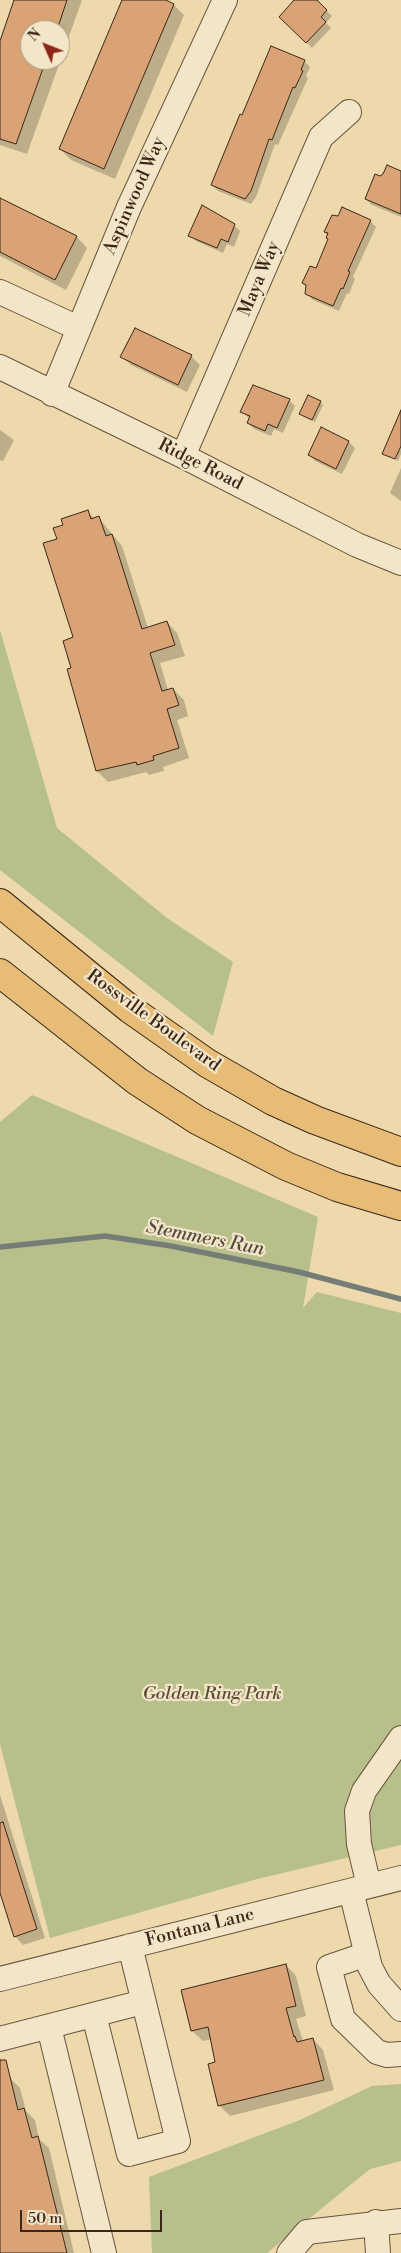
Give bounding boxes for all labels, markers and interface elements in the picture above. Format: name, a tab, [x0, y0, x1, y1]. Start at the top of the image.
north arrow	[20, 20, 70, 70]
text: N	[25, 25, 45, 46]
street label: Aspinwood Way	[99, 134, 171, 258]
street label: Maya Way	[235, 238, 285, 320]
street label: Ridge Road	[154, 434, 246, 496]
street label: Rossville Boulevard	[82, 965, 224, 1077]
water label: Stemmers Run	[144, 1216, 266, 1262]
park label: Golden Ring Park	[142, 1684, 282, 1706]
street label: Fontana Lane	[143, 1904, 257, 1952]
scale bar	[22, 2200, 165, 2232]
text: 50 m	[28, 2209, 62, 2228]

